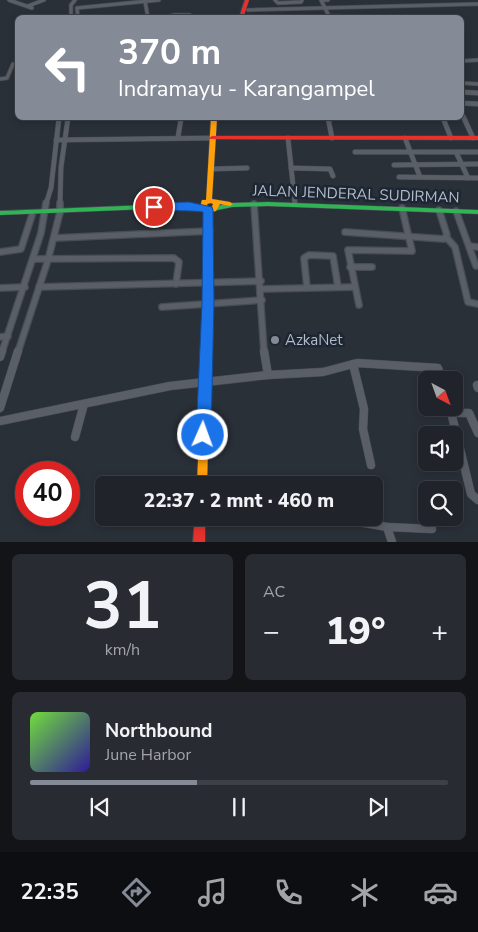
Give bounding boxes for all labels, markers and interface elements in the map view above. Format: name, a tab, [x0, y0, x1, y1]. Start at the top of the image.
text: 370 m	[118, 29, 221, 76]
icon: left	[35, 35, 100, 100]
text: Indramayu - Karangampel	[118, 74, 375, 104]
street label: JALAN JENDERAL SUDIRMAN	[251, 180, 460, 208]
pin	[133, 186, 175, 228]
icon: arrive	[140, 193, 168, 221]
place label: AzkaNet	[285, 330, 343, 350]
marker: AzkaNet	[269, 334, 281, 346]
north arrow	[418, 371, 462, 416]
map controls	[418, 371, 463, 526]
position arrow	[176, 408, 228, 460]
button: sound	[418, 426, 463, 471]
speed limit sign: 40	[15, 461, 80, 526]
button: search	[418, 481, 463, 526]
text: 22:37 · 2 mnt · 460 m	[144, 488, 334, 514]
text: 31	[83, 562, 162, 651]
text: AC	[263, 581, 285, 603]
text: 19°	[325, 606, 386, 657]
text: −	[263, 613, 280, 651]
text: +	[431, 613, 448, 651]
text: km/h	[105, 639, 140, 661]
text: Northbound	[105, 718, 212, 744]
text: June Harbor	[105, 744, 191, 766]
icon: previous	[86, 793, 114, 821]
icon: pause	[225, 793, 253, 821]
icon: next	[364, 793, 392, 821]
icon: directions	[119, 875, 154, 910]
icon: music	[195, 875, 230, 910]
icon: phone	[271, 875, 306, 910]
icon: climate	[347, 875, 382, 910]
icon: car	[423, 875, 458, 910]
text: 22:35	[20, 877, 79, 907]

